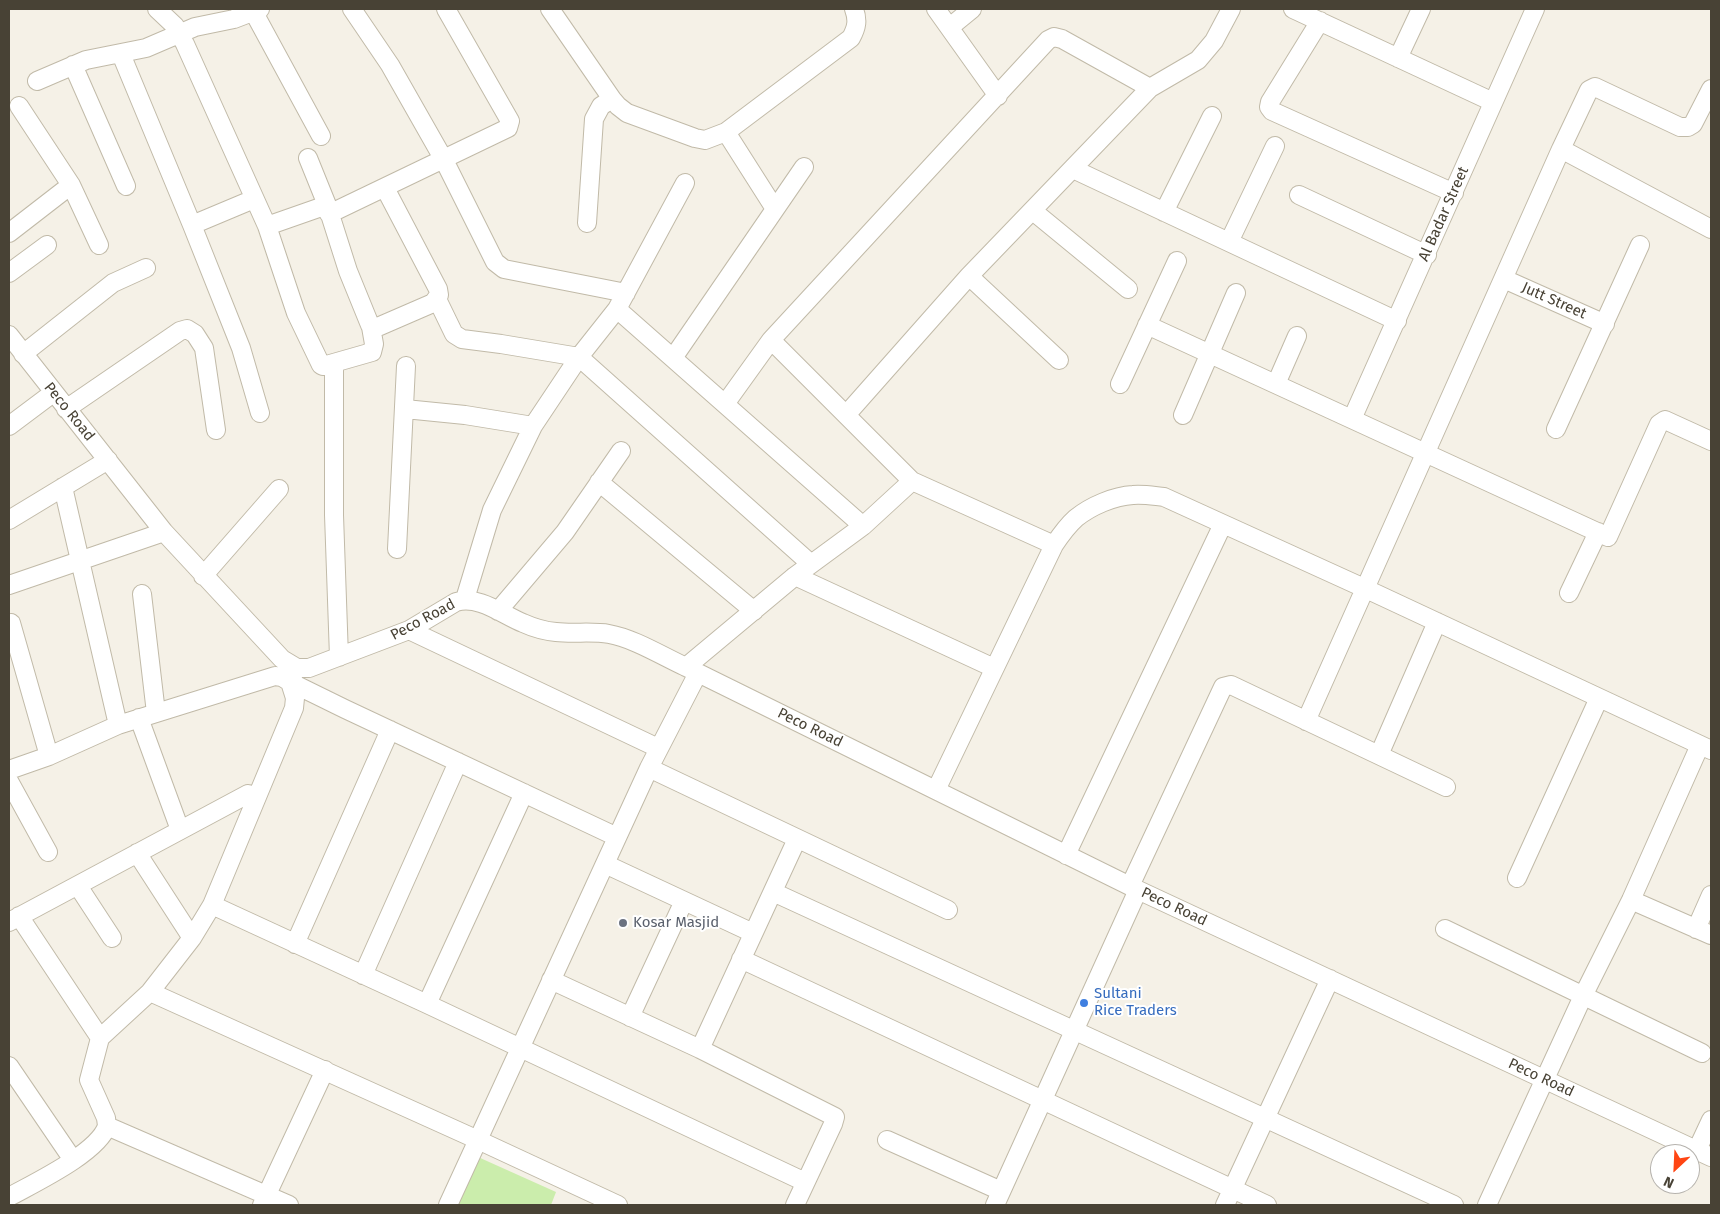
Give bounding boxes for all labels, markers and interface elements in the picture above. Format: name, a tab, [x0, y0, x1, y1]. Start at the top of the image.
street label: Al Badar Street	[1415, 164, 1473, 264]
street label: Jutt Street	[1519, 279, 1589, 323]
street label: Peco Road	[40, 379, 98, 445]
street label: Peco Road	[388, 595, 458, 645]
street label: Peco Road	[774, 704, 846, 752]
street label: Peco Road	[1138, 884, 1210, 930]
place label: Kosar Masjid	[633, 914, 719, 932]
marker: Kosar Masjid	[617, 917, 629, 929]
place label: Sultani Rice Traders	[1094, 985, 1177, 1020]
marker: Sultani Rice Traders	[1078, 997, 1090, 1009]
street label: Peco Road	[1505, 1055, 1577, 1101]
north arrow	[1650, 1144, 1700, 1194]
text: N	[1661, 1172, 1677, 1192]

